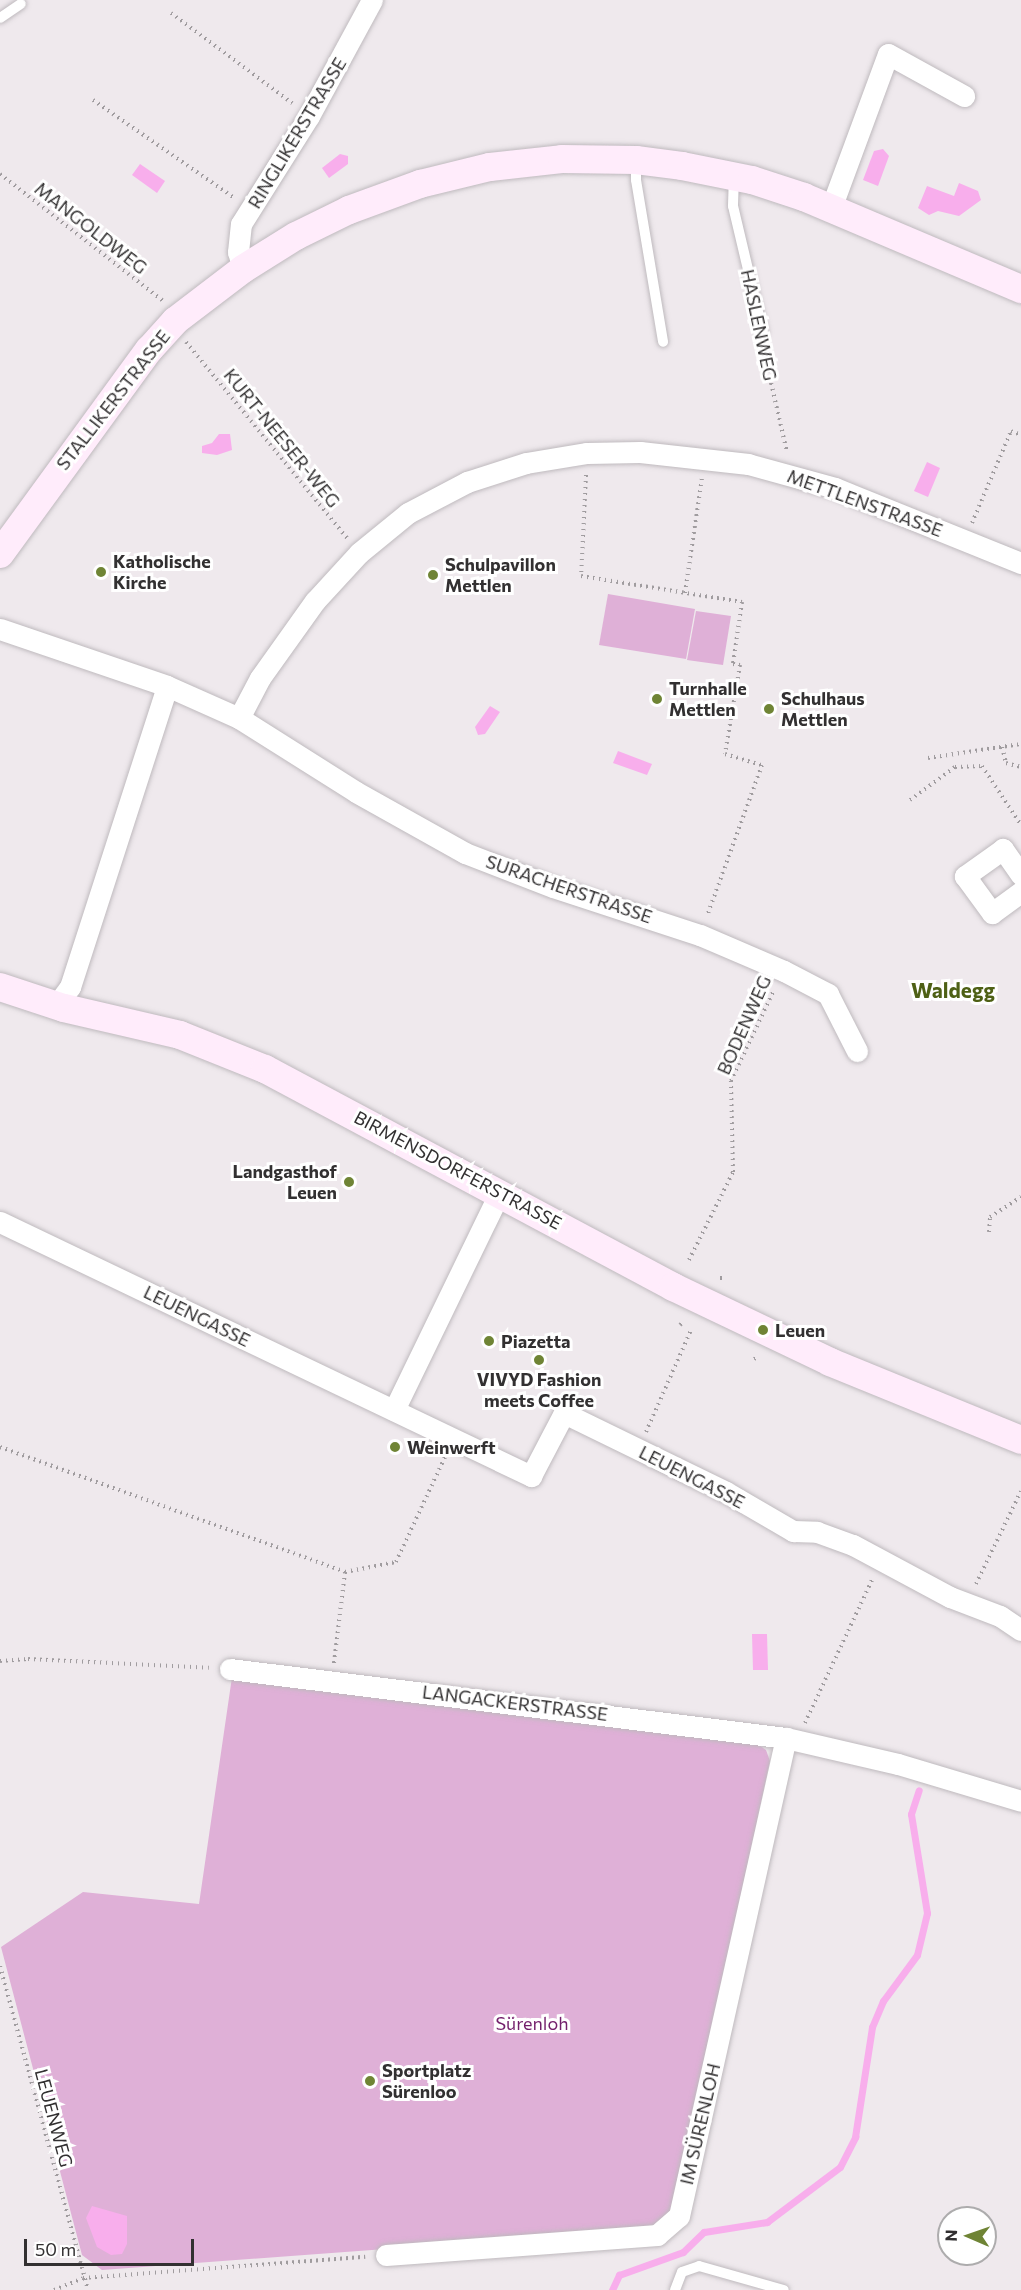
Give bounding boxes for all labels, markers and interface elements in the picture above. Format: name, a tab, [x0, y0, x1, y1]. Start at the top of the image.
street label: RINGLIKERSTRASSE	[243, 54, 351, 212]
street label: MANGOLDWEG	[31, 177, 151, 279]
street label: HASLENWEG	[737, 267, 781, 383]
street label: STALLIKERSTRASSE	[52, 326, 174, 474]
street label: KURT-NEESER-WEG	[219, 364, 345, 512]
street label: METTLENSTRASSE	[784, 465, 946, 541]
place label: Katholische Kirche	[113, 551, 211, 594]
place label: Schulpavillon Mettlen	[445, 554, 556, 596]
marker: Katholische Kirche	[94, 565, 108, 579]
marker: Schulpavillon Mettlen	[426, 568, 440, 582]
place label: Turnhalle Mettlen	[669, 678, 747, 720]
place label: Schulhaus Mettlen	[781, 688, 865, 730]
marker: Turnhalle Mettlen	[650, 692, 664, 706]
marker: Schulhaus Mettlen	[762, 702, 776, 716]
street label: SURACHERSTRASSE	[483, 850, 655, 928]
street label: BODENWEG	[713, 972, 775, 1078]
district label: Waldegg	[911, 977, 995, 1003]
street label: BIRMENSDORFERSTRASSE	[351, 1106, 565, 1234]
place label: Landgasthof Leuen	[232, 1161, 337, 1204]
marker: Landgasthof Leuen	[342, 1175, 356, 1189]
street label: LEUENGASSE	[140, 1281, 254, 1351]
place label: Leuen	[775, 1319, 825, 1341]
marker: Leuen	[756, 1323, 770, 1337]
place label: Piazetta	[501, 1330, 571, 1352]
marker: Piazetta	[482, 1334, 496, 1348]
marker: VIVYD Fashion meets Coffee	[532, 1353, 546, 1367]
place label: VIVYD Fashion meets Coffee	[477, 1369, 601, 1412]
place label: Weinwerft	[407, 1436, 496, 1458]
marker: Weinwerft	[388, 1440, 402, 1454]
street label: LEUENGASSE	[636, 1441, 748, 1513]
street label: LANGACKERSTRASSE	[421, 1681, 609, 1725]
park label: Sürenloh	[496, 2012, 568, 2034]
place label: Sportplatz Sürenloo	[382, 2060, 471, 2102]
street label: IM SÜRENLOH	[676, 2061, 724, 2187]
street label: LEUENWEG	[31, 2067, 77, 2169]
marker: Sportplatz Sürenloo	[363, 2074, 377, 2088]
north arrow	[937, 2206, 997, 2266]
scale bar	[27, 2227, 196, 2265]
text: N	[941, 2229, 960, 2242]
text: 50 m	[35, 2238, 76, 2260]

